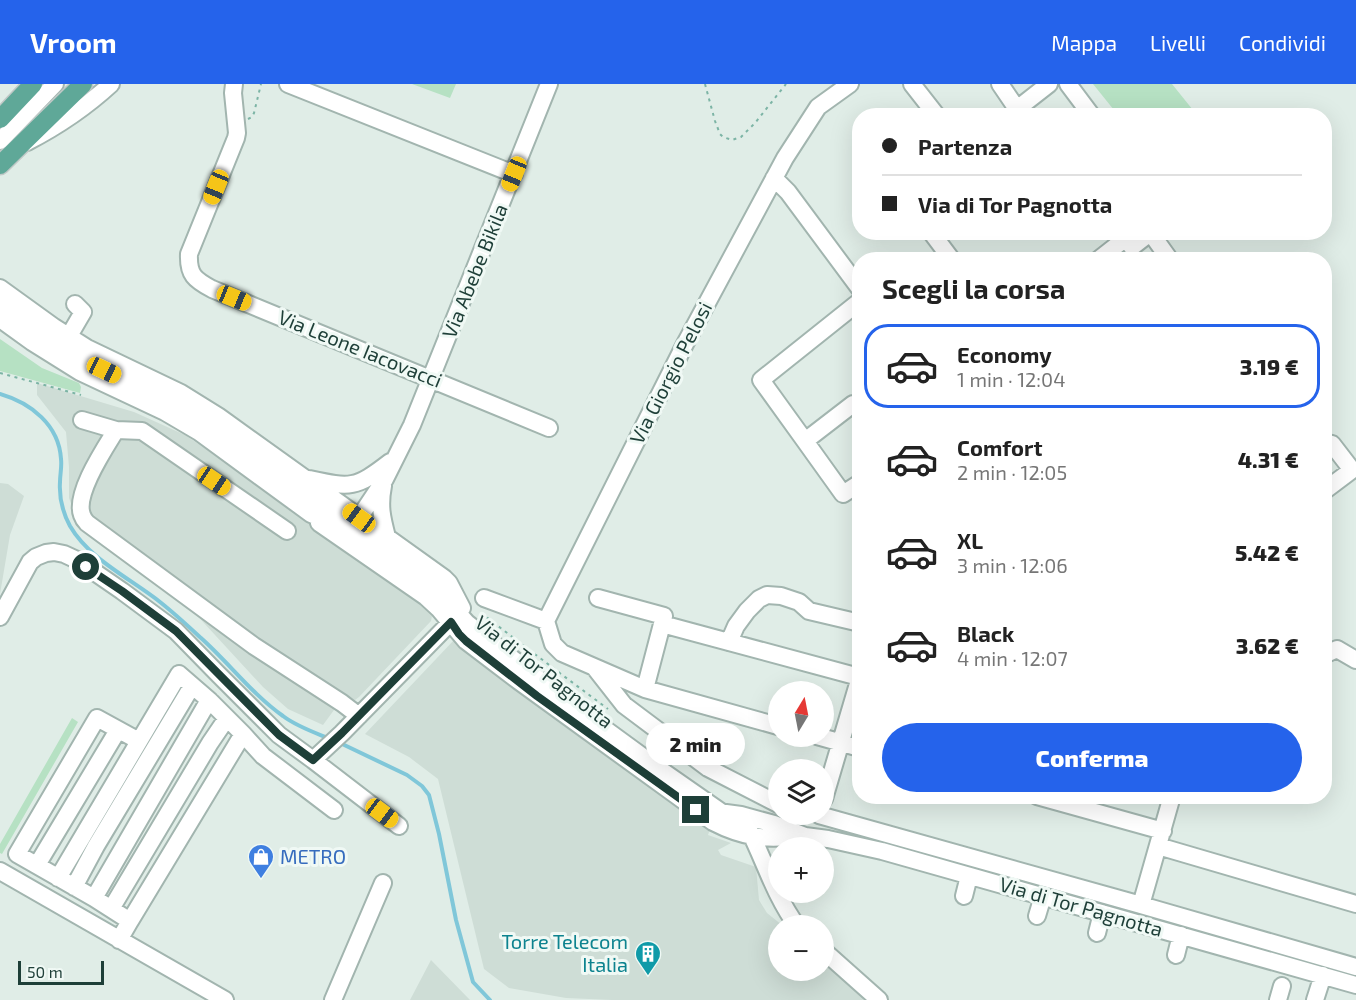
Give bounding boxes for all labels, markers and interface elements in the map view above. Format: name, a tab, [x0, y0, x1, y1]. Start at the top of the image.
text: Vroom	[30, 25, 117, 59]
text: Mappa	[1051, 30, 1117, 55]
text: Livelli	[1150, 30, 1206, 55]
text: Condividi	[1239, 30, 1326, 55]
text: Partenza	[918, 133, 1012, 159]
car	[499, 154, 529, 194]
car	[201, 167, 231, 207]
text: Via di Tor Pagnotta	[918, 191, 1112, 217]
street label: Via Abebe Bikila	[436, 200, 512, 341]
text: Scegli la corsa	[882, 272, 1065, 304]
car	[214, 283, 254, 313]
street label: Via Giorgio Pelosi	[624, 298, 716, 448]
street label: Via Leone Iacovacci	[275, 304, 446, 392]
icon: car	[885, 339, 939, 393]
text: Economy	[957, 341, 1052, 367]
text: 3.19 €	[1240, 353, 1299, 379]
car	[84, 354, 124, 386]
text: 1 min · 12:04	[957, 367, 1065, 391]
icon: car	[885, 432, 939, 486]
text: Comfort	[957, 434, 1042, 460]
text: 4.31 €	[1238, 446, 1299, 472]
text: 2 min · 12:05	[957, 460, 1067, 484]
car	[194, 463, 234, 499]
car	[339, 500, 379, 536]
icon: car	[885, 525, 939, 579]
text: XL	[957, 527, 983, 553]
text: 5.42 €	[1235, 539, 1299, 565]
route start	[72, 553, 99, 580]
text: 3 min · 12:06	[957, 553, 1068, 577]
street label: Via di Tor Pagnotta	[471, 610, 619, 733]
icon: car	[885, 618, 939, 672]
text: Black	[957, 620, 1014, 646]
text: 3.62 €	[1236, 632, 1299, 658]
text: 4 min · 12:07	[957, 646, 1068, 670]
north arrow	[768, 681, 834, 747]
map controls	[768, 681, 834, 981]
callout: 2 min	[646, 723, 746, 765]
button: Conferma	[882, 723, 1302, 792]
text: 2 min	[670, 732, 721, 756]
button: layers	[768, 759, 834, 825]
car	[362, 795, 402, 831]
route end	[682, 796, 709, 823]
button: +	[768, 837, 834, 903]
shop icon: METRO	[246, 842, 276, 880]
place label: METRO	[280, 844, 346, 868]
street label: Via di Tor Pagnotta	[997, 871, 1166, 941]
button: −	[768, 915, 834, 981]
place label: Torre Telecom Italia	[501, 929, 628, 976]
building icon: Torre Telecom Italia	[633, 939, 663, 977]
scale bar	[18, 958, 104, 986]
text: 50 m	[27, 962, 63, 981]

